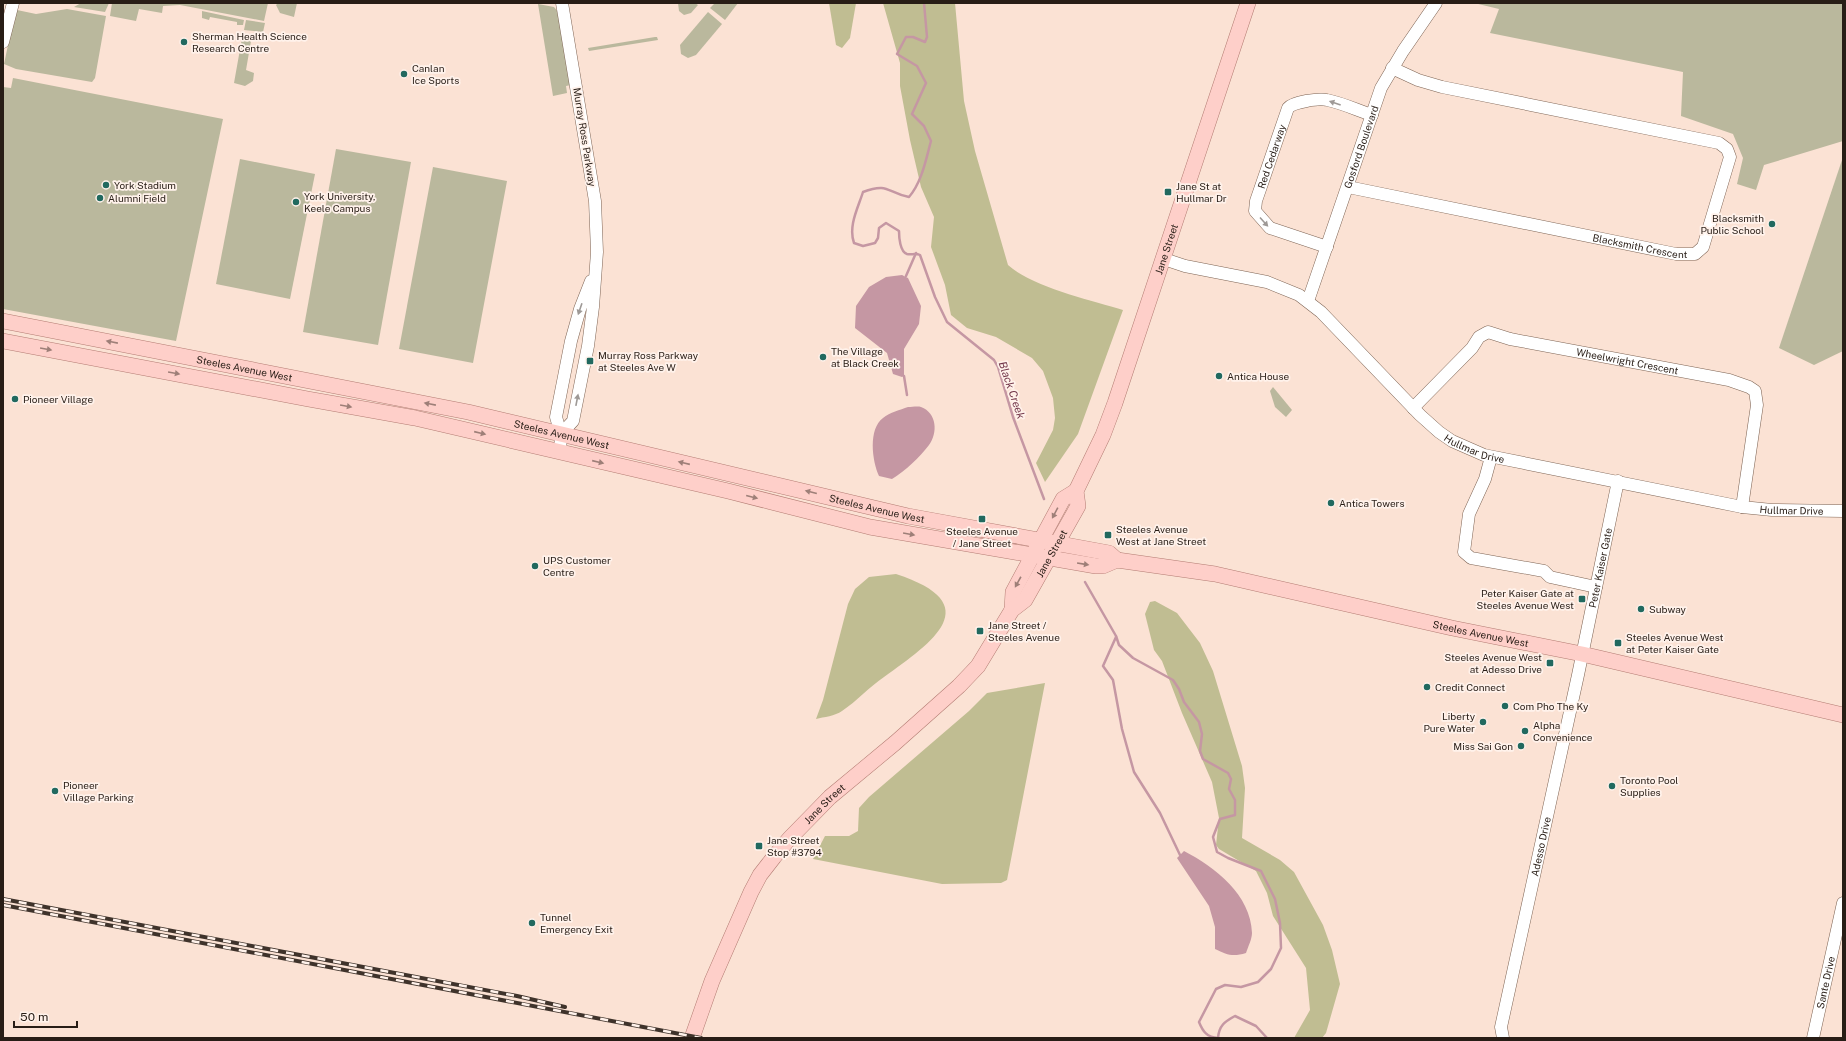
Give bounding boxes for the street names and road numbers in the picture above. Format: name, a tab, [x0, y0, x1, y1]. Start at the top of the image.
street label: Murray Ross Parkway	[571, 87, 599, 188]
street label: Gosford Boulevard	[1341, 104, 1381, 190]
street label: Red Cedarway	[1255, 122, 1288, 190]
street label: Jane Street	[1152, 222, 1180, 276]
street label: Blacksmith Crescent	[1592, 231, 1688, 260]
street label: Wheelwright Crescent	[1575, 346, 1680, 376]
street label: Steeles Avenue West	[195, 353, 294, 384]
street label: Steeles Avenue West	[513, 417, 611, 451]
street label: Hullmar Drive	[1442, 431, 1506, 465]
street label: Steeles Avenue West	[828, 492, 926, 525]
street label: Hullmar Drive	[1759, 503, 1824, 517]
street label: Peter Kaiser Gate	[1586, 526, 1614, 609]
street label: Jane Street	[1033, 527, 1069, 579]
street label: Steeles Avenue West	[1432, 618, 1530, 649]
street label: Jane Street	[801, 781, 847, 826]
street label: Adesso Drive	[1528, 815, 1553, 877]
street label: Sante Drive	[1814, 955, 1837, 1010]

